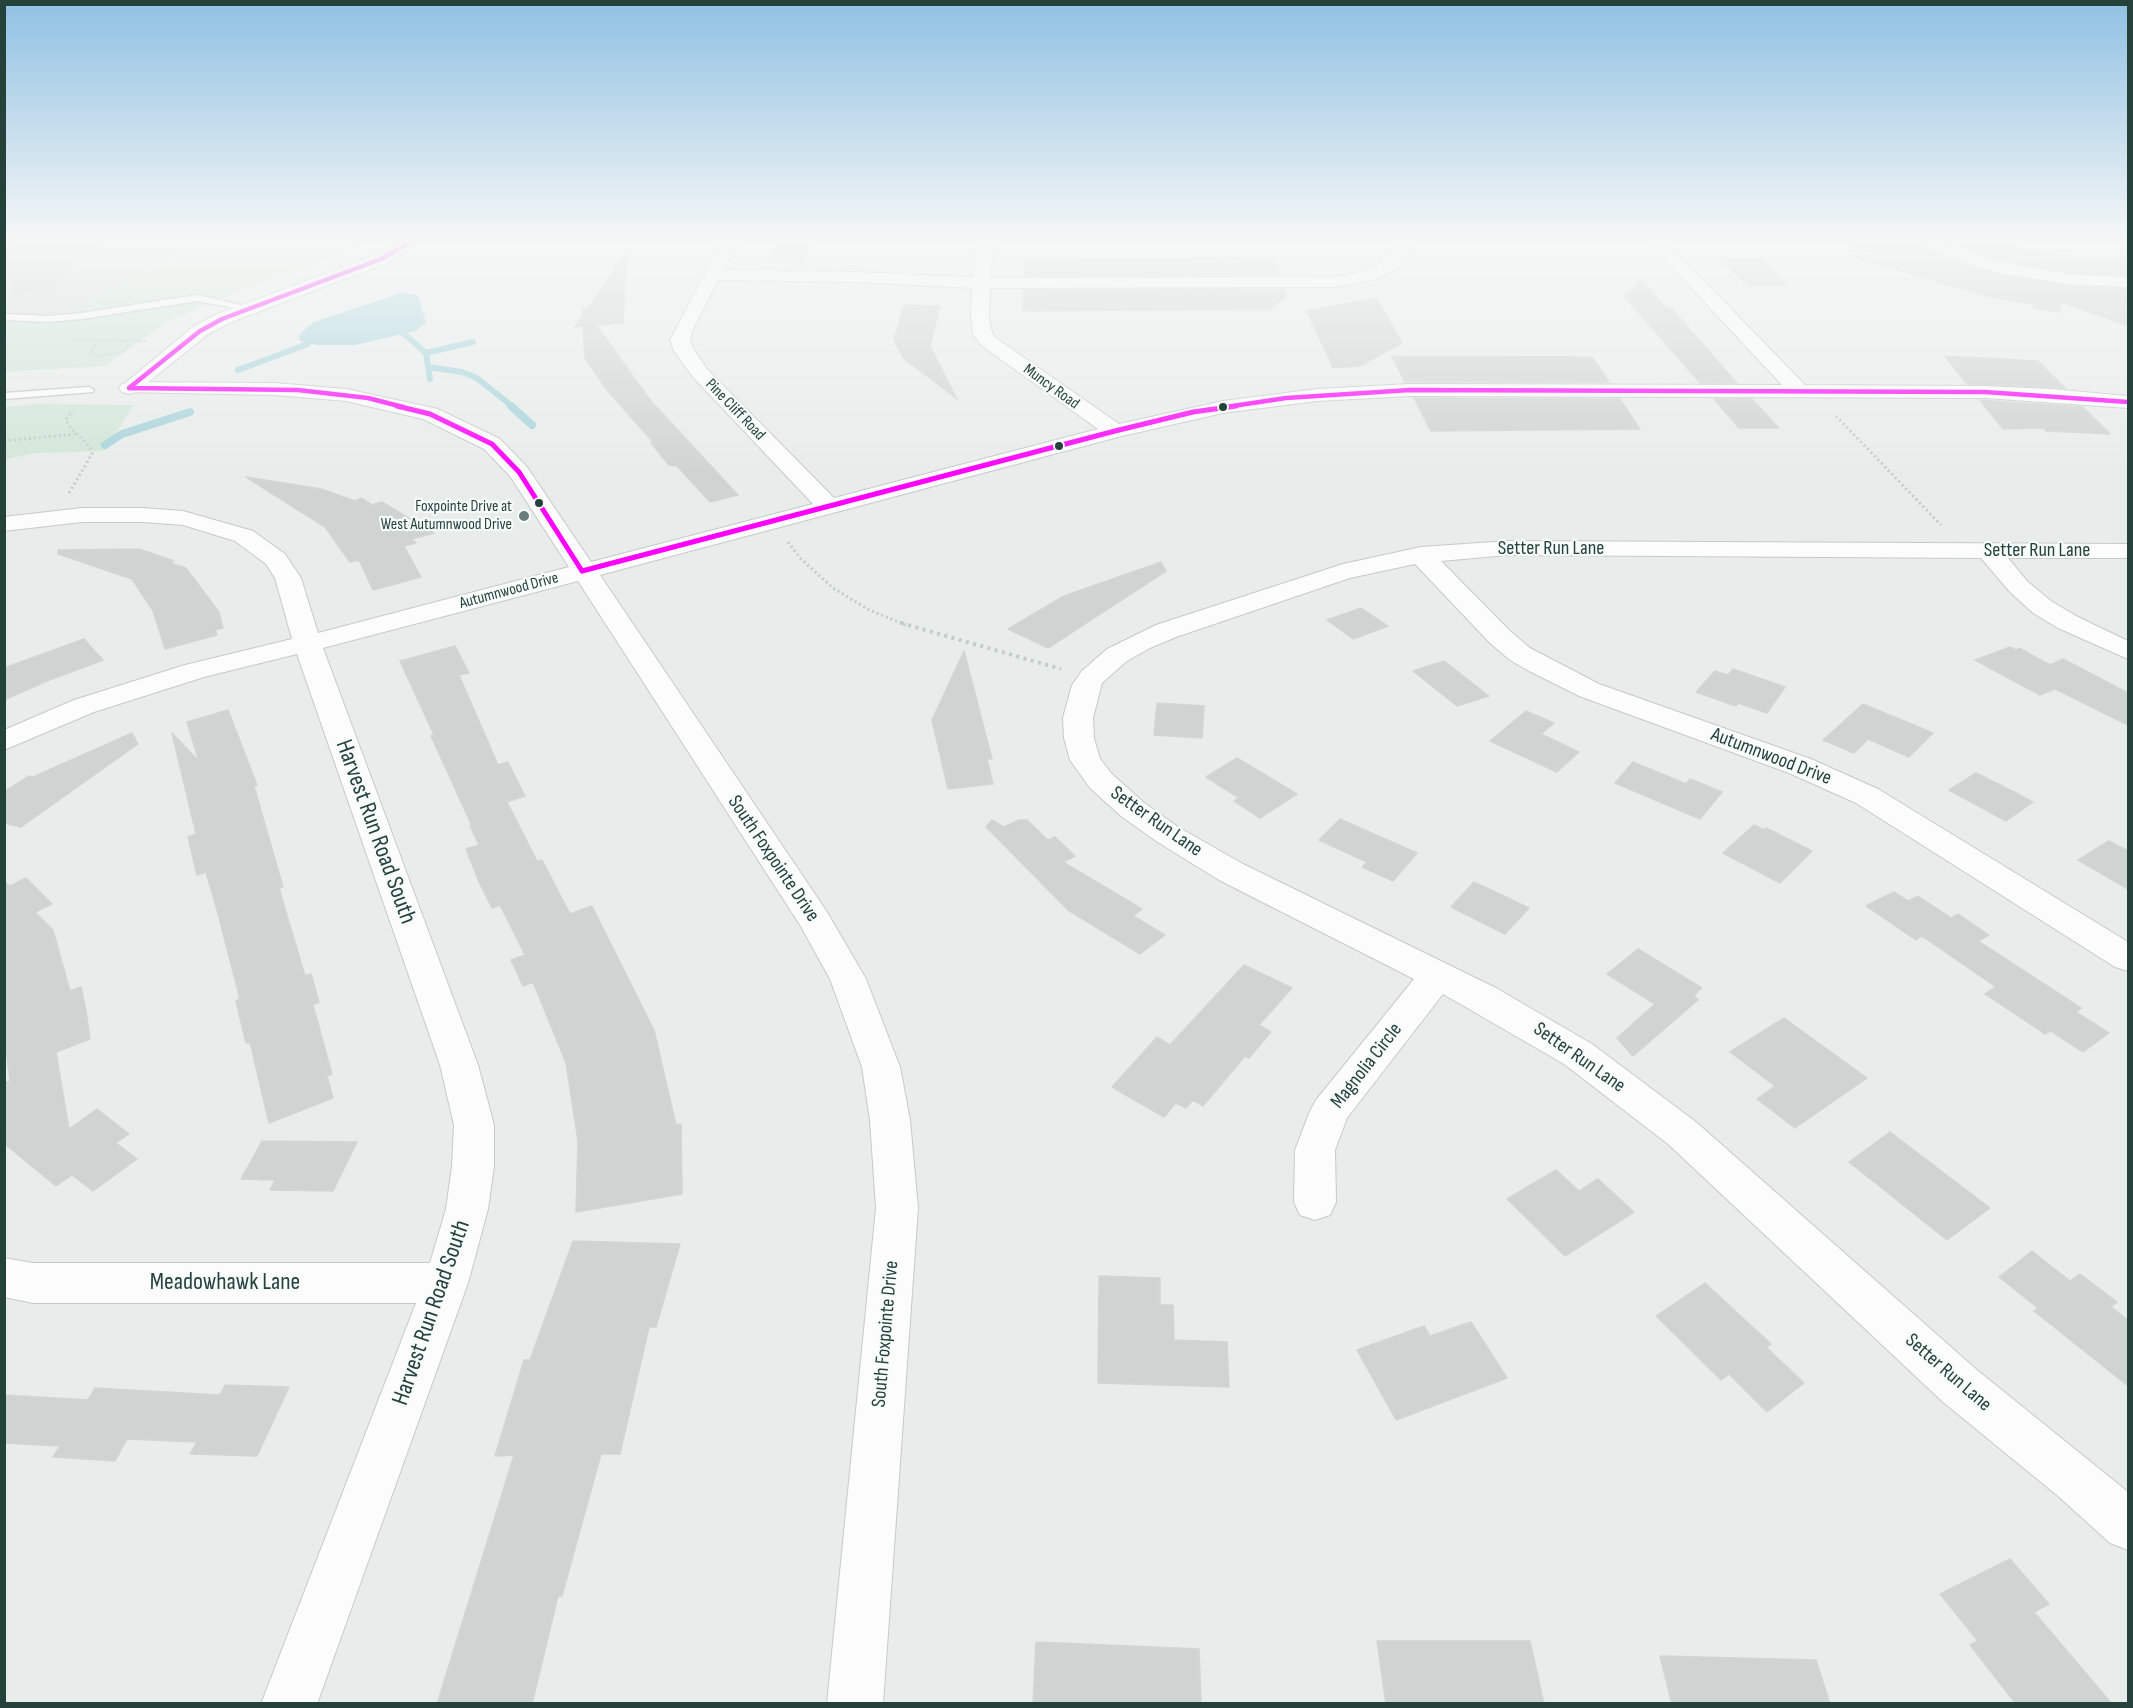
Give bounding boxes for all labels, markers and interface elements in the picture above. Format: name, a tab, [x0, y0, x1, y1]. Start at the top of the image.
street label: Muncy Road	[1019, 360, 1083, 414]
street label: Pine Cliff Road	[701, 375, 769, 445]
unlabelled marker	[1217, 401, 1229, 413]
unlabelled marker	[1053, 440, 1065, 452]
place label: Foxpointe Drive at West Autumnwood Drive	[381, 497, 512, 535]
unlabelled marker	[533, 497, 545, 509]
marker: Foxpointe Drive at West Autumnwood Drive	[517, 509, 531, 523]
street label: Setter Run Lane	[1498, 537, 1604, 561]
street label: Setter Run Lane	[1984, 539, 2090, 563]
street label: Autumnwood Drive	[457, 569, 561, 613]
street label: Autumnwood Drive	[1707, 723, 1835, 791]
street label: Harvest Run Road South	[328, 736, 422, 928]
street label: Setter Run Lane	[1105, 782, 1207, 862]
street label: South Foxpointe Drive	[722, 791, 824, 927]
street label: Setter Run Lane	[1528, 1018, 1630, 1098]
street label: Magnolia Circle	[1326, 1019, 1408, 1113]
street label: Harvest Run Road South	[387, 1217, 477, 1409]
street label: South Foxpointe Drive	[868, 1260, 904, 1408]
street label: Meadowhawk Lane	[150, 1269, 300, 1297]
street label: Setter Run Lane	[1900, 1329, 1996, 1417]

